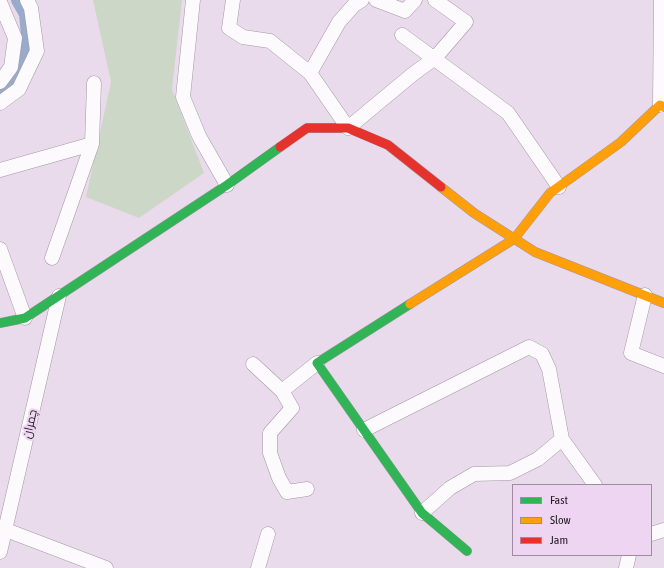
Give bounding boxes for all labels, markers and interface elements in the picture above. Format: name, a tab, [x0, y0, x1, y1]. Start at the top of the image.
street label: چمران	[20, 408, 40, 440]
legend	[512, 484, 652, 556]
text: Fast	[550, 493, 568, 507]
text: Slow	[550, 513, 571, 527]
text: Jam	[550, 533, 568, 547]

